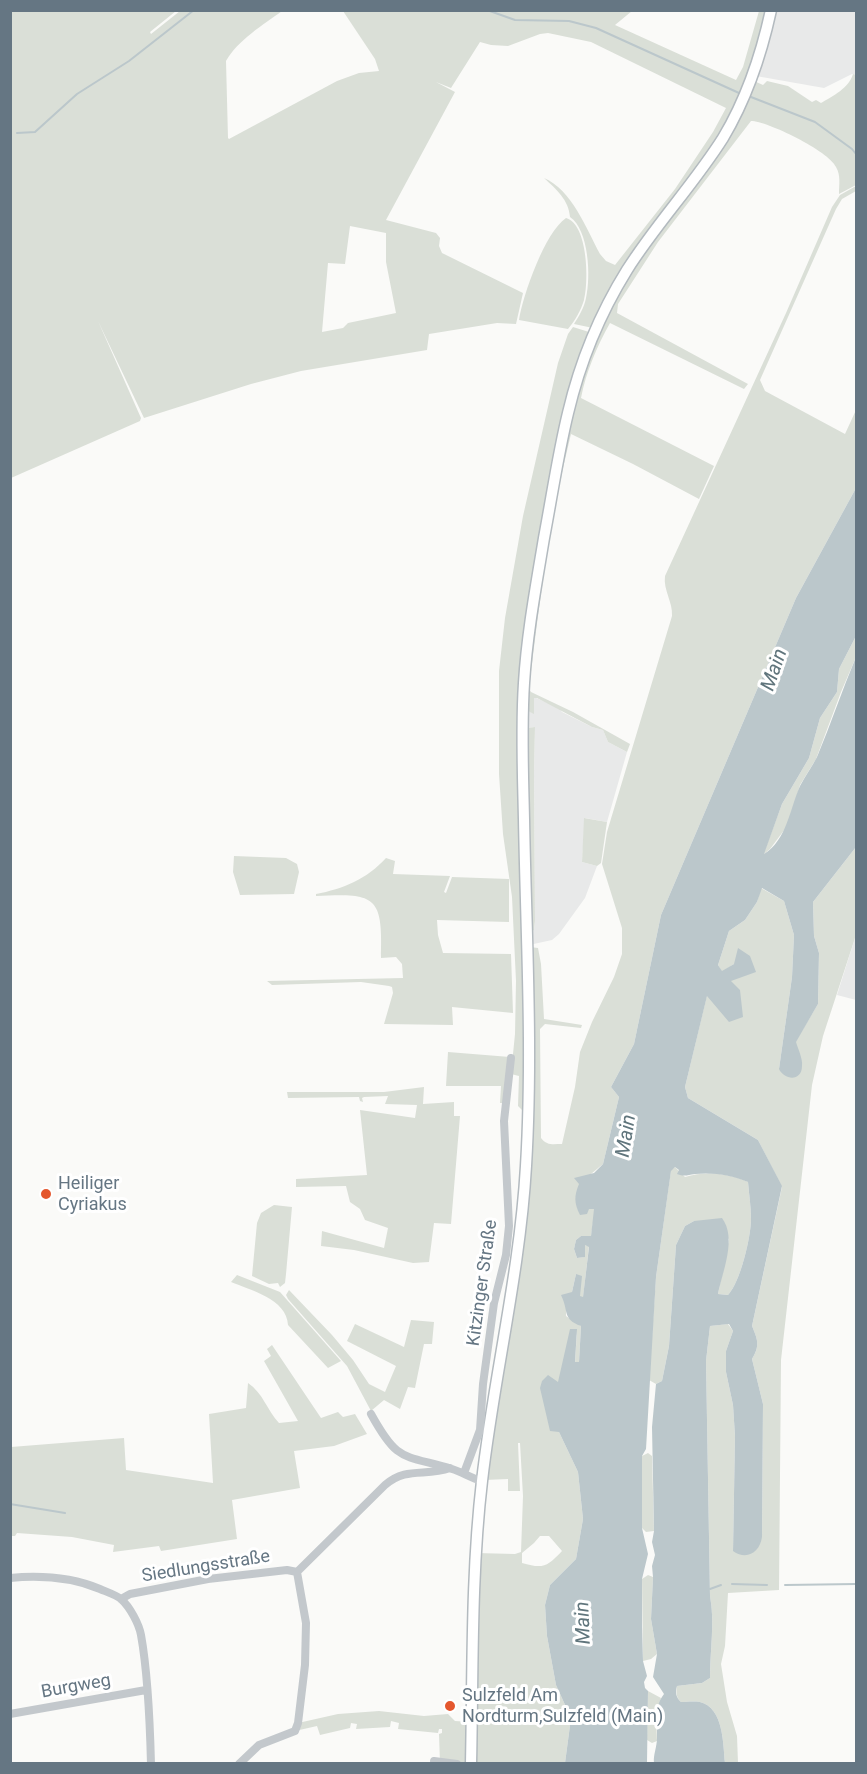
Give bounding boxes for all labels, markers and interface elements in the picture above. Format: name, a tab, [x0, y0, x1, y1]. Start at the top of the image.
water label: Main	[757, 646, 793, 694]
water label: Main	[612, 1113, 642, 1159]
place label: Heiliger Cyriakus	[58, 1173, 127, 1216]
marker: Heiliger Cyriakus	[39, 1187, 53, 1201]
street label: Kitzinger Straße	[463, 1218, 503, 1348]
street label: Siedlungsstraße	[140, 1546, 272, 1588]
water label: Main	[571, 1601, 597, 1645]
street label: Burgweg	[39, 1670, 113, 1704]
place label: Sulzfeld Am Nordturm,Sulzfeld (Main)	[462, 1685, 663, 1728]
marker: Sulzfeld Am Nordturm,Sulzfeld (Main)	[443, 1699, 457, 1713]

